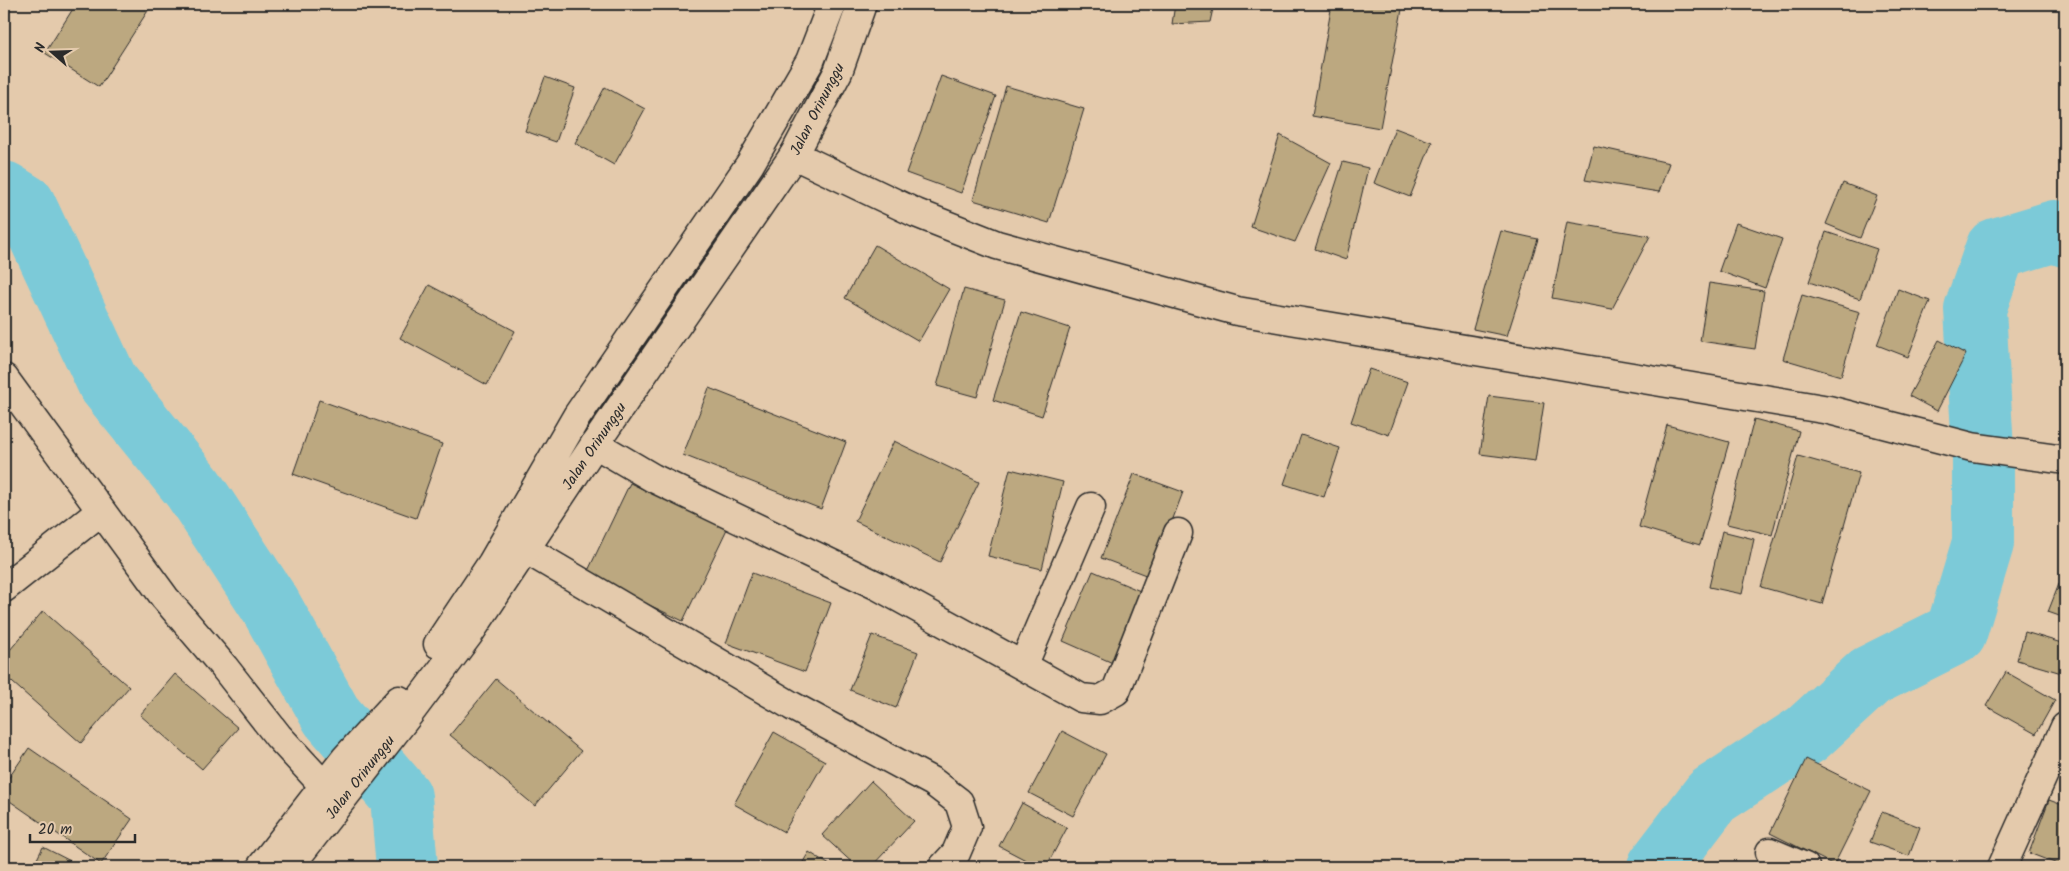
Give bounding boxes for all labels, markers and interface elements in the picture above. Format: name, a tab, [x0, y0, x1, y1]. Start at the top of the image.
north arrow	[28, 28, 78, 78]
text: N	[29, 40, 53, 56]
street label: Jalan Orinunggu	[784, 59, 852, 160]
street label: Jalan Orinunggu	[557, 398, 633, 495]
street label: Jalan Orinunggu	[320, 730, 401, 825]
scale bar	[30, 811, 135, 843]
text: 20 m	[38, 818, 72, 842]

